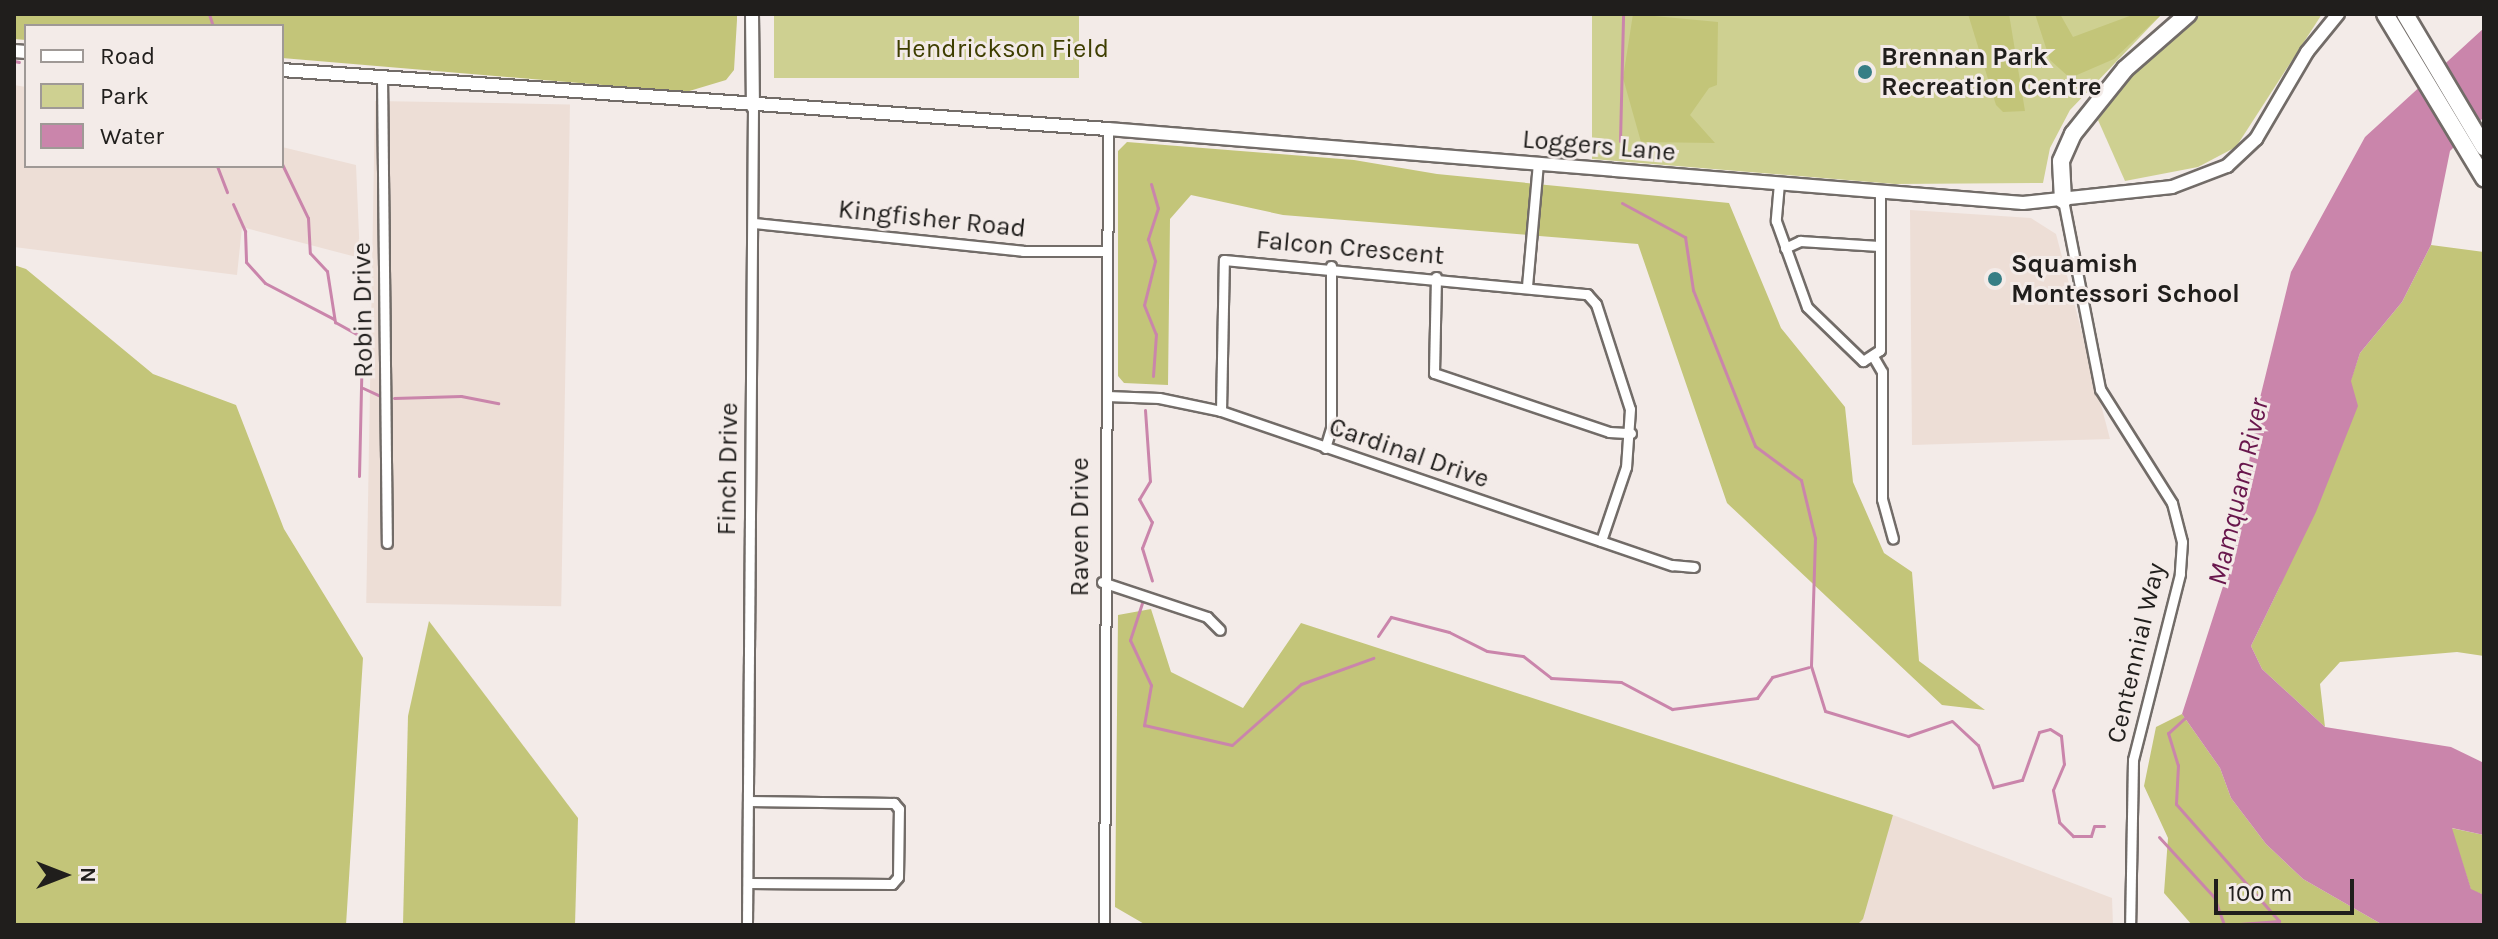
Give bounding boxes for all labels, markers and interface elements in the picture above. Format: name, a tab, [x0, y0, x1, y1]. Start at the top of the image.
legend	[24, 24, 284, 168]
park label: Hendrickson Field	[895, 33, 1109, 65]
place label: Brennan Park Recreation Centre	[1881, 41, 2101, 102]
text: Road	[100, 42, 155, 70]
marker: Brennan Park Recreation Centre	[1856, 63, 1874, 81]
text: Park	[100, 82, 149, 110]
text: Water	[100, 122, 164, 150]
street label: Loggers Lane	[1521, 124, 1677, 168]
street label: Kingfisher Road	[837, 194, 1027, 244]
street label: Falcon Crescent	[1255, 224, 1445, 272]
street label: Robin Drive	[346, 242, 380, 378]
place label: Squamish Montessori School	[2011, 248, 2240, 310]
marker: Squamish Montessori School	[1986, 270, 2004, 288]
water label: Mamquam River	[2200, 395, 2276, 589]
street label: Finch Drive	[711, 402, 745, 536]
street label: Cardinal Drive	[1325, 411, 1493, 495]
street label: Raven Drive	[1064, 457, 1096, 597]
street label: Centennial Way	[2100, 560, 2172, 746]
north arrow	[24, 835, 104, 915]
scale bar	[2218, 863, 2358, 913]
text: N	[75, 867, 101, 883]
text: 100 m	[2228, 879, 2293, 907]

